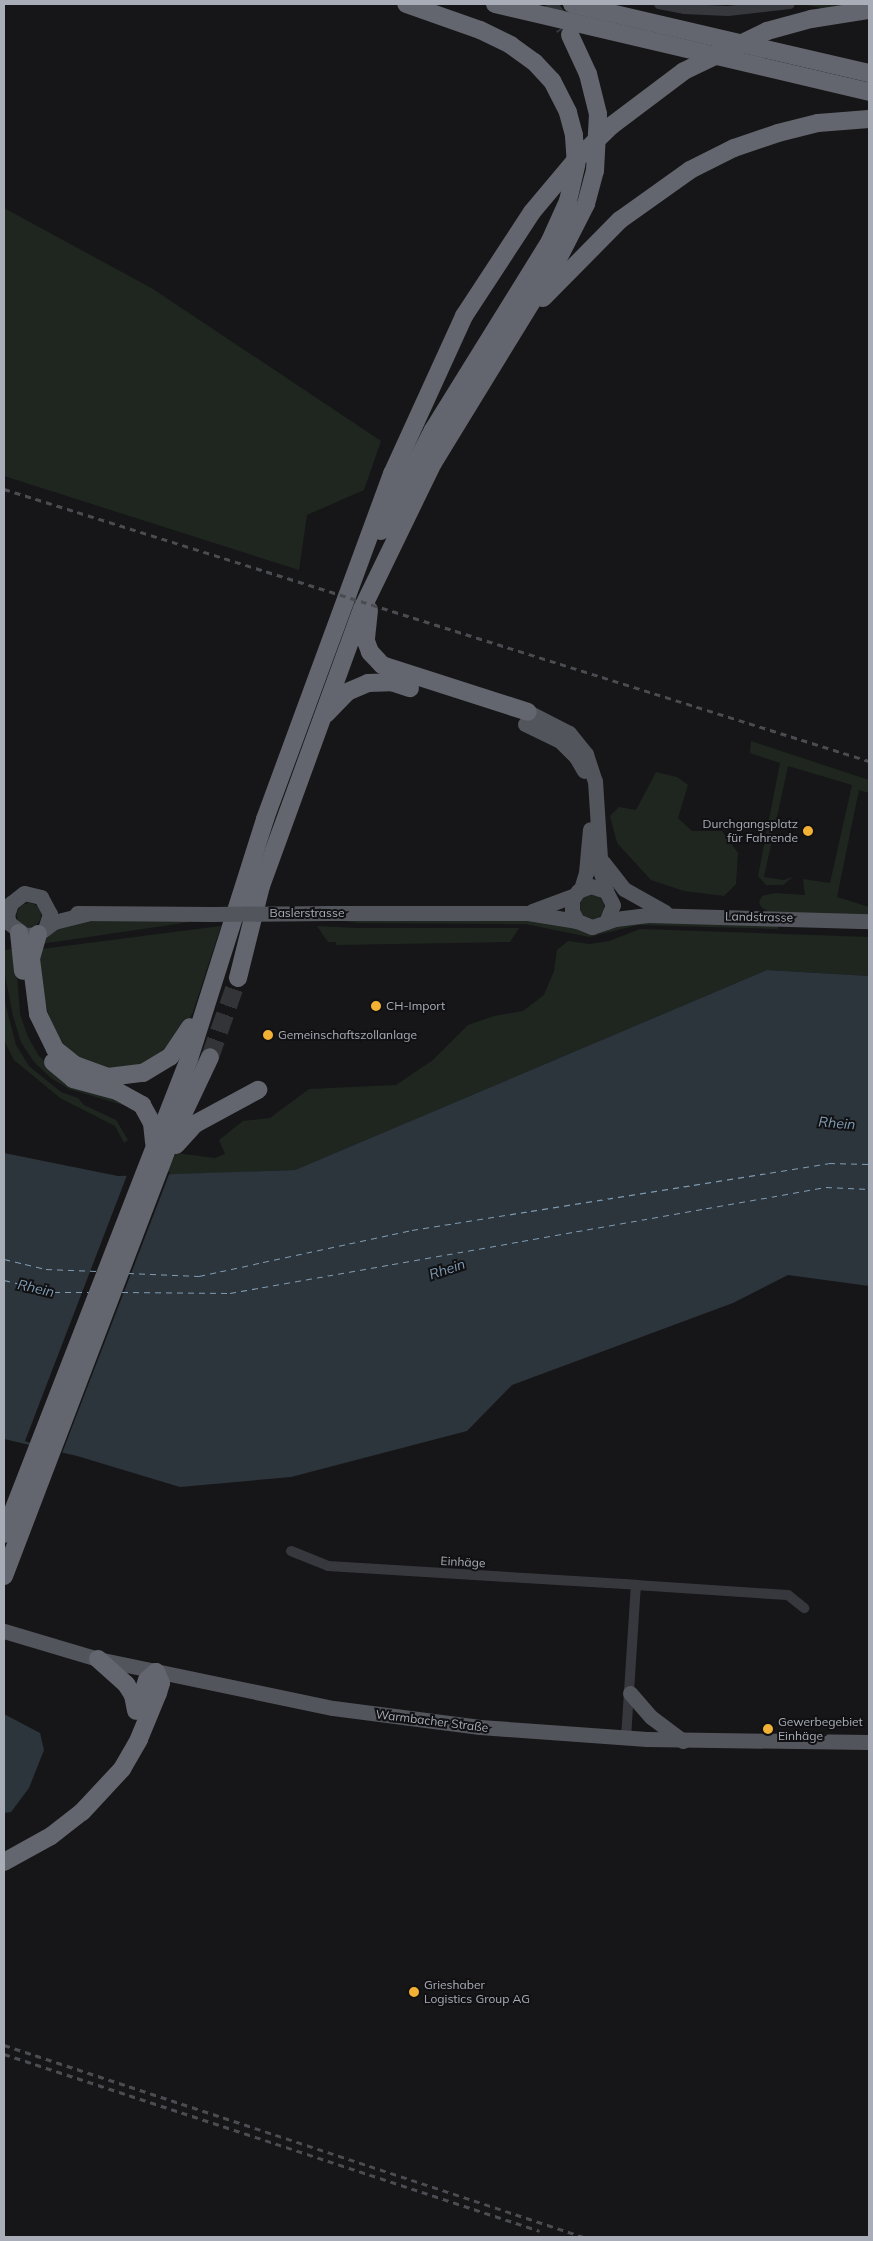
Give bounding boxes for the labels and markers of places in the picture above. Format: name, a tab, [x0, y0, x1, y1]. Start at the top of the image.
place label: Durchgangsplatz für Fahrende	[703, 817, 798, 845]
marker: Durchgangsplatz für Fahrende	[802, 825, 814, 837]
place label: CH-Import	[386, 999, 445, 1013]
marker: CH-Import	[370, 1000, 382, 1012]
place label: Gemeinschaftszollanlage	[278, 1028, 417, 1042]
marker: Gemeinschaftszollanlage	[262, 1029, 274, 1041]
place label: Gewerbegebiet Einhäge	[778, 1715, 863, 1743]
marker: Gewerbegebiet Einhäge	[762, 1723, 774, 1735]
place label: Grieshaber Logistics Group AG	[424, 1978, 530, 2006]
marker: Grieshaber Logistics Group AG	[408, 1986, 420, 1998]

